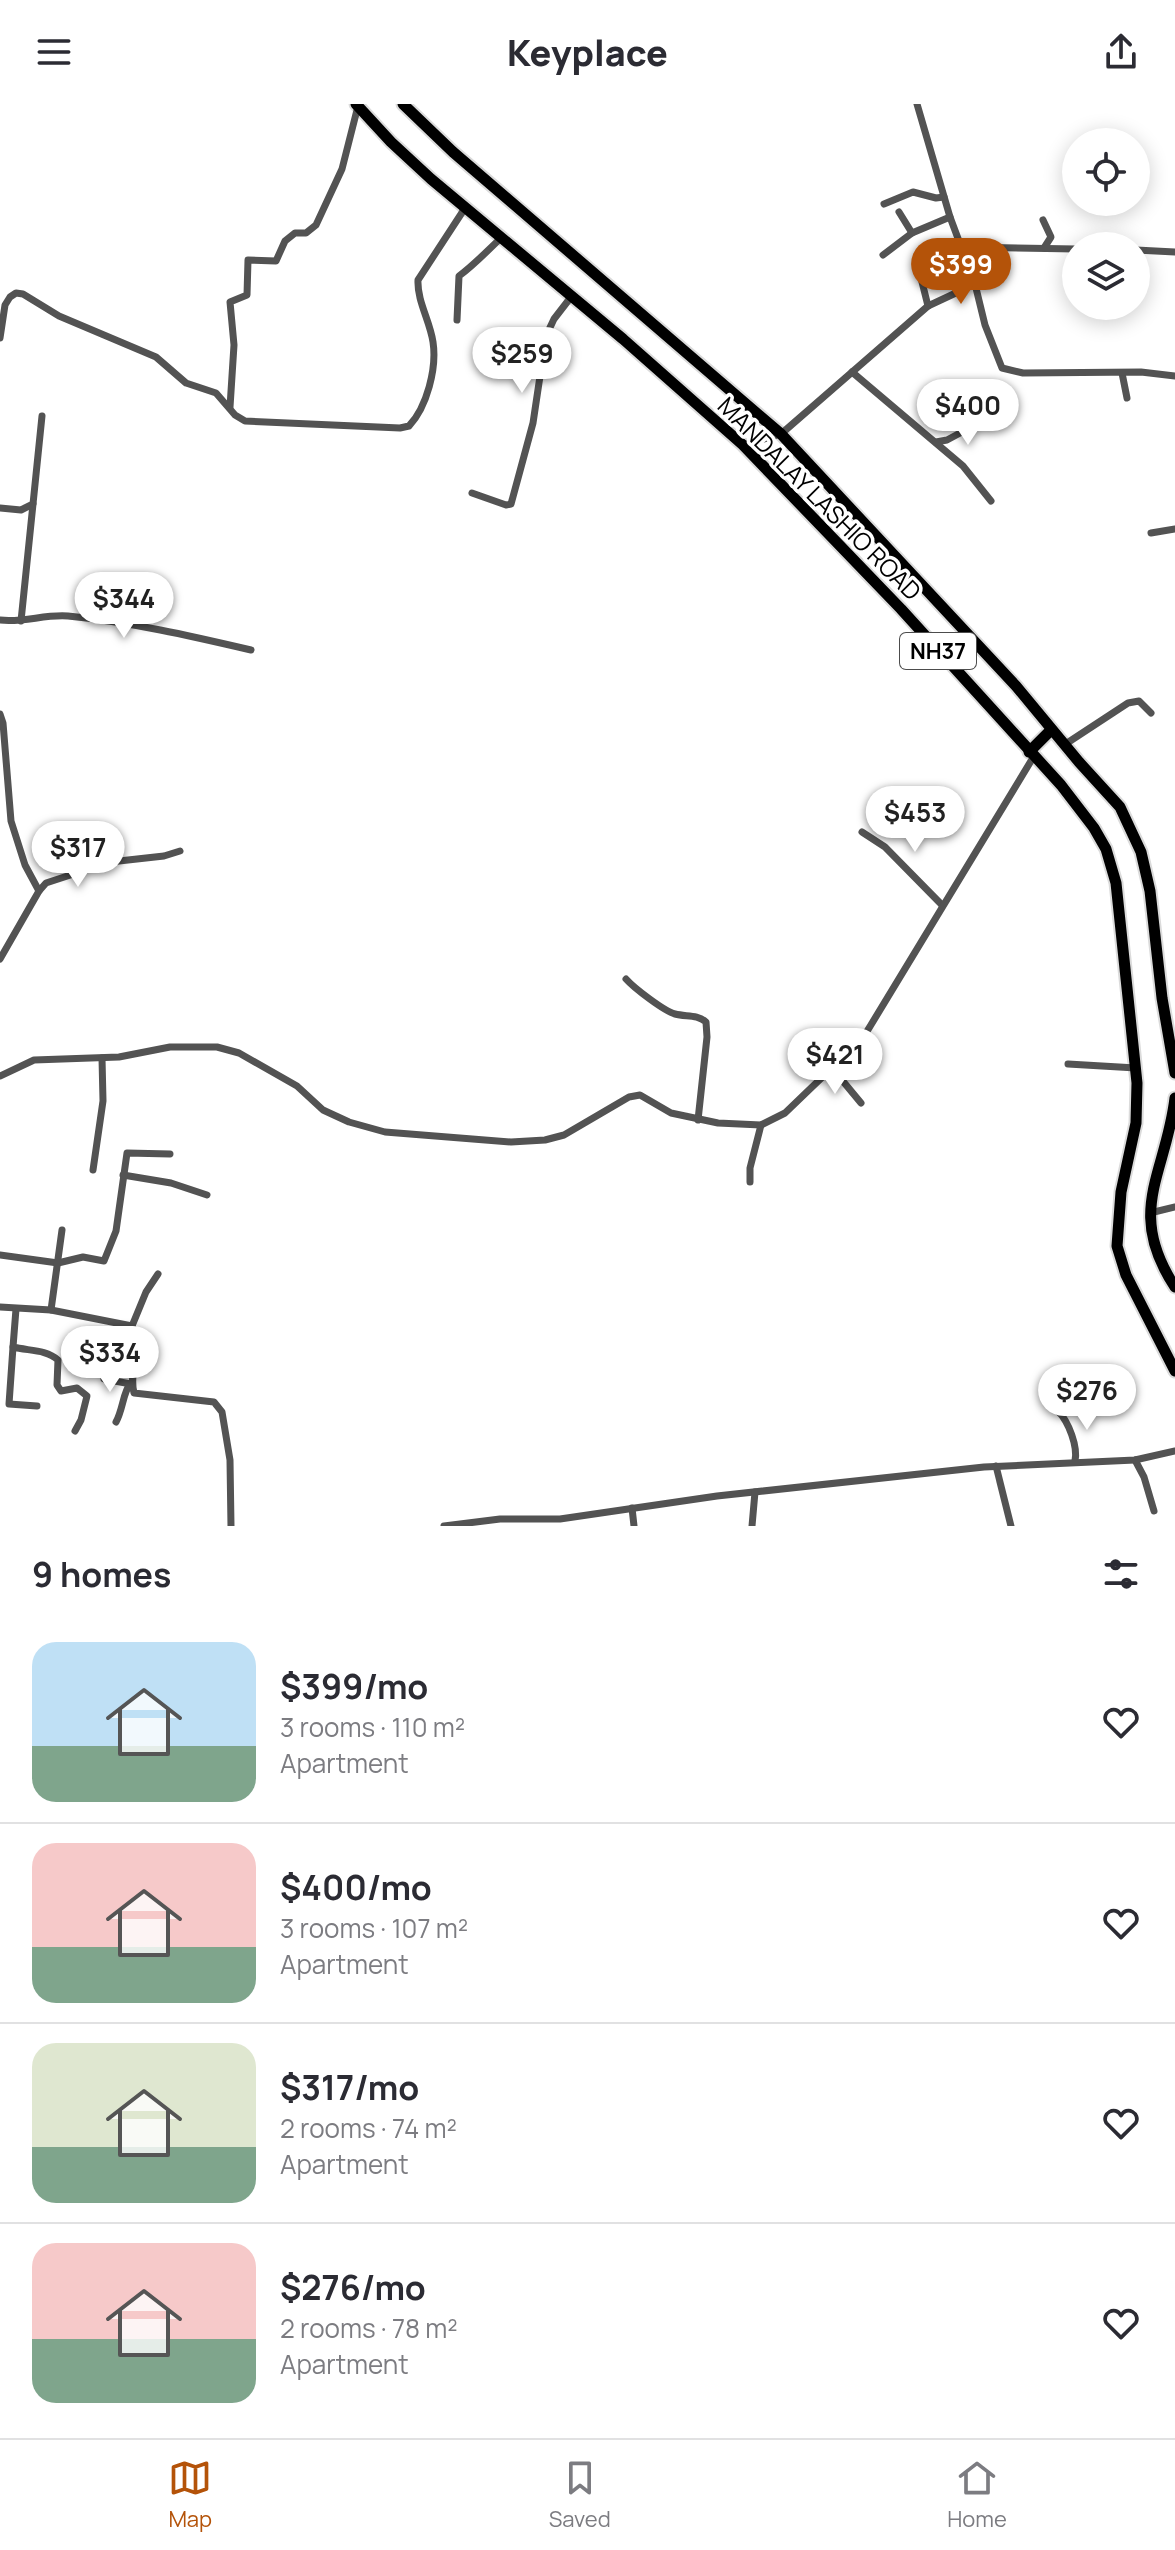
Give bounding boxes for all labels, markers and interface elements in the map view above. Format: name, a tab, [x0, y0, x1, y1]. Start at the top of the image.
text: Keyplace	[507, 28, 668, 77]
icon: menu	[32, 30, 76, 74]
icon: share	[1099, 30, 1143, 74]
map controls	[1062, 128, 1150, 320]
button: locate	[1062, 128, 1150, 216]
button: layers	[1062, 232, 1150, 320]
pin: $399	[914, 238, 1008, 306]
text: $399	[929, 246, 993, 282]
pin: $259	[475, 327, 569, 395]
text: $259	[490, 335, 554, 371]
pin: $400	[921, 379, 1015, 447]
text: $400	[935, 387, 1001, 423]
street label: MANDALAY LASHIO ROAD	[711, 389, 929, 607]
pin: $344	[77, 572, 171, 640]
text: $344	[93, 580, 155, 616]
road number: NH37	[900, 633, 976, 669]
pin: $453	[868, 786, 962, 854]
text: $453	[884, 794, 946, 830]
pin: $317	[31, 821, 125, 889]
text: $317	[50, 829, 106, 865]
pin: $421	[788, 1028, 882, 1096]
text: $421	[805, 1036, 865, 1072]
pin: $334	[63, 1326, 157, 1394]
text: $334	[79, 1334, 141, 1370]
pin: $276	[1040, 1364, 1134, 1432]
text: $276	[1056, 1372, 1118, 1408]
text: 9 homes	[32, 1551, 171, 1597]
icon: filters	[1099, 1552, 1143, 1596]
text: $399/mo	[280, 1663, 428, 1709]
icon: home	[96, 1674, 192, 1770]
icon: heart	[1099, 1700, 1143, 1744]
text: 3 rooms · 110 m²	[280, 1709, 465, 1745]
text: Apartment	[280, 1745, 409, 1781]
text: $400/mo	[280, 1864, 432, 1910]
icon: home	[96, 1875, 192, 1971]
icon: heart	[1099, 1901, 1143, 1945]
text: 3 rooms · 107 m²	[280, 1910, 468, 1946]
text: Apartment	[280, 1946, 409, 1982]
text: $317/mo	[280, 2064, 419, 2110]
icon: home	[96, 2075, 192, 2171]
icon: heart	[1099, 2101, 1143, 2145]
text: 2 rooms · 74 m²	[280, 2110, 457, 2146]
text: Apartment	[280, 2146, 409, 2182]
text: $276/mo	[280, 2264, 426, 2310]
icon: home	[96, 2275, 192, 2371]
icon: heart	[1099, 2301, 1143, 2345]
text: 2 rooms · 78 m²	[280, 2310, 458, 2346]
text: Apartment	[280, 2346, 409, 2382]
tab: Map	[168, 2456, 212, 2534]
tab: Saved	[549, 2456, 611, 2534]
tab: Home	[947, 2456, 1007, 2534]

